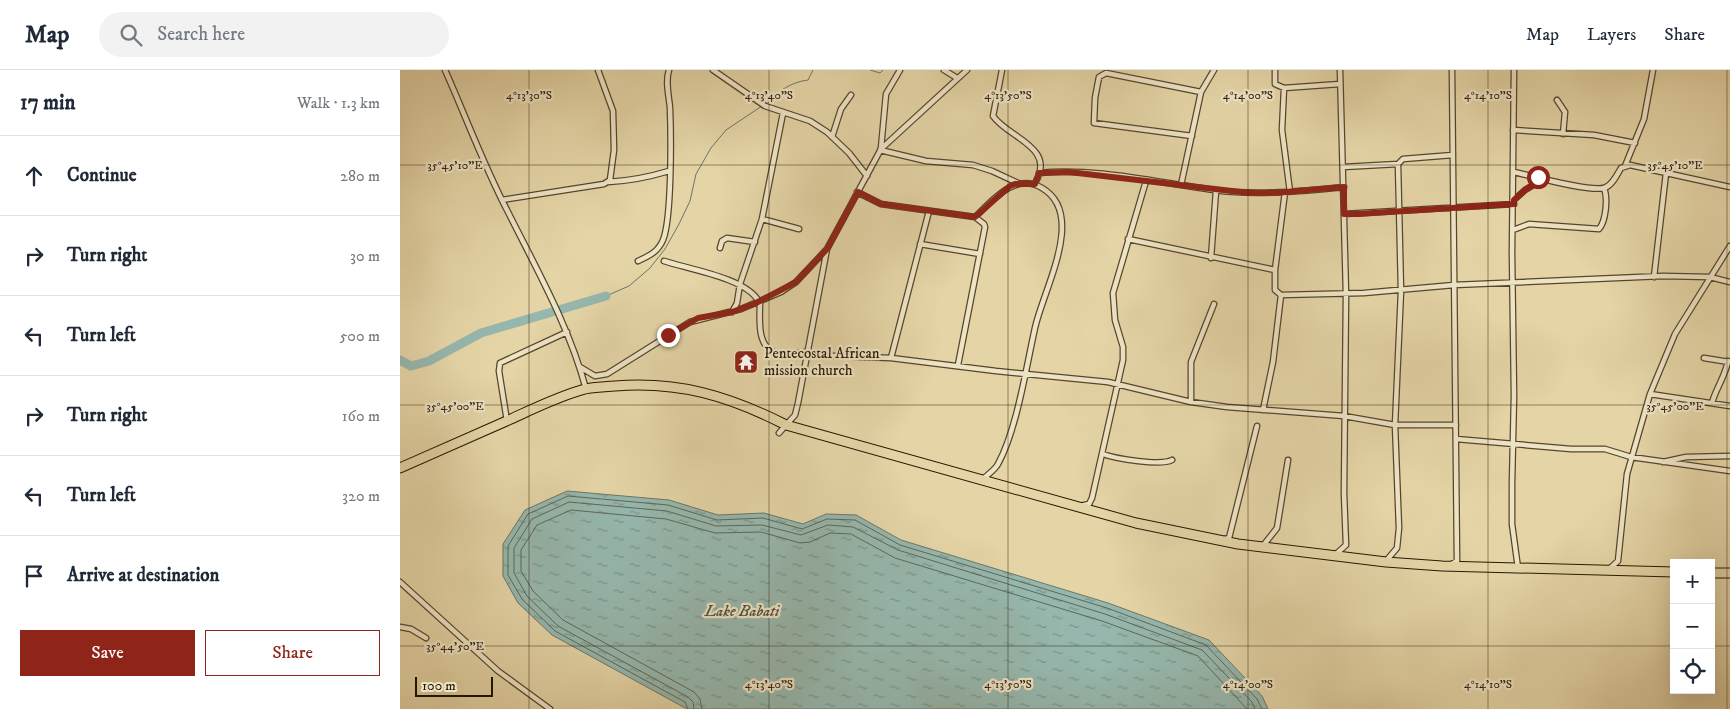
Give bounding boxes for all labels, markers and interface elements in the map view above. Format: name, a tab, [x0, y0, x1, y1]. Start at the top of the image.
search box	[99, 12, 449, 57]
text: Map	[25, 20, 69, 50]
icon: search	[117, 21, 145, 49]
text: Search here	[157, 23, 245, 46]
text: Map	[1526, 24, 1559, 46]
text: Layers	[1587, 24, 1636, 46]
text: Share	[1664, 24, 1705, 46]
text: 4°13'30"S	[506, 88, 552, 103]
text: 4°13'40"S	[745, 88, 793, 103]
text: 4°13'50"S	[984, 88, 1032, 103]
text: 4°14'00"S	[1223, 88, 1273, 103]
text: 4°14'10"S	[1464, 88, 1512, 103]
text: 17 min	[20, 90, 75, 116]
text: Walk · 1.3 km	[297, 93, 380, 113]
text: 35°45'10"E	[427, 158, 483, 173]
text: 35°45'10"E	[1647, 158, 1703, 173]
icon: ahead	[20, 162, 48, 190]
text: Continue	[67, 164, 137, 187]
text: 280 m	[340, 166, 380, 186]
route start	[1527, 166, 1550, 189]
icon: right	[20, 242, 48, 270]
text: Turn right	[67, 244, 147, 267]
text: 30 m	[350, 246, 380, 266]
icon: left	[20, 322, 48, 350]
text: Turn left	[67, 324, 136, 347]
route end	[657, 324, 680, 347]
text: 500 m	[339, 326, 380, 346]
place label: Pentecostal African mission church	[764, 344, 880, 380]
temple icon: Pentecostal African mission church	[733, 349, 759, 375]
text: 35°45'00"E	[426, 399, 484, 414]
text: 35°45'00"E	[1646, 399, 1704, 414]
icon: right	[20, 402, 48, 430]
text: Turn right	[67, 404, 147, 427]
text: 160 m	[342, 406, 380, 426]
icon: left	[20, 482, 48, 510]
text: Turn left	[67, 484, 136, 507]
text: 320 m	[342, 486, 380, 506]
map controls	[1670, 559, 1715, 694]
button: +	[1670, 559, 1715, 604]
icon: arrive	[20, 562, 48, 590]
text: Arrive at destination	[67, 564, 219, 587]
water label: Lake Babati	[704, 601, 780, 621]
button: −	[1670, 604, 1715, 649]
button: Save	[20, 630, 195, 676]
button: Share	[205, 630, 380, 676]
text: 35°44'50"E	[426, 639, 485, 654]
button: locate	[1670, 649, 1715, 694]
scale bar	[415, 674, 492, 697]
text: 100 m	[422, 677, 456, 695]
text: 4°13'40"S	[745, 677, 793, 692]
text: 4°13'50"S	[984, 677, 1032, 692]
text: 4°14'00"S	[1223, 677, 1273, 692]
text: 4°14'10"S	[1464, 677, 1512, 692]

